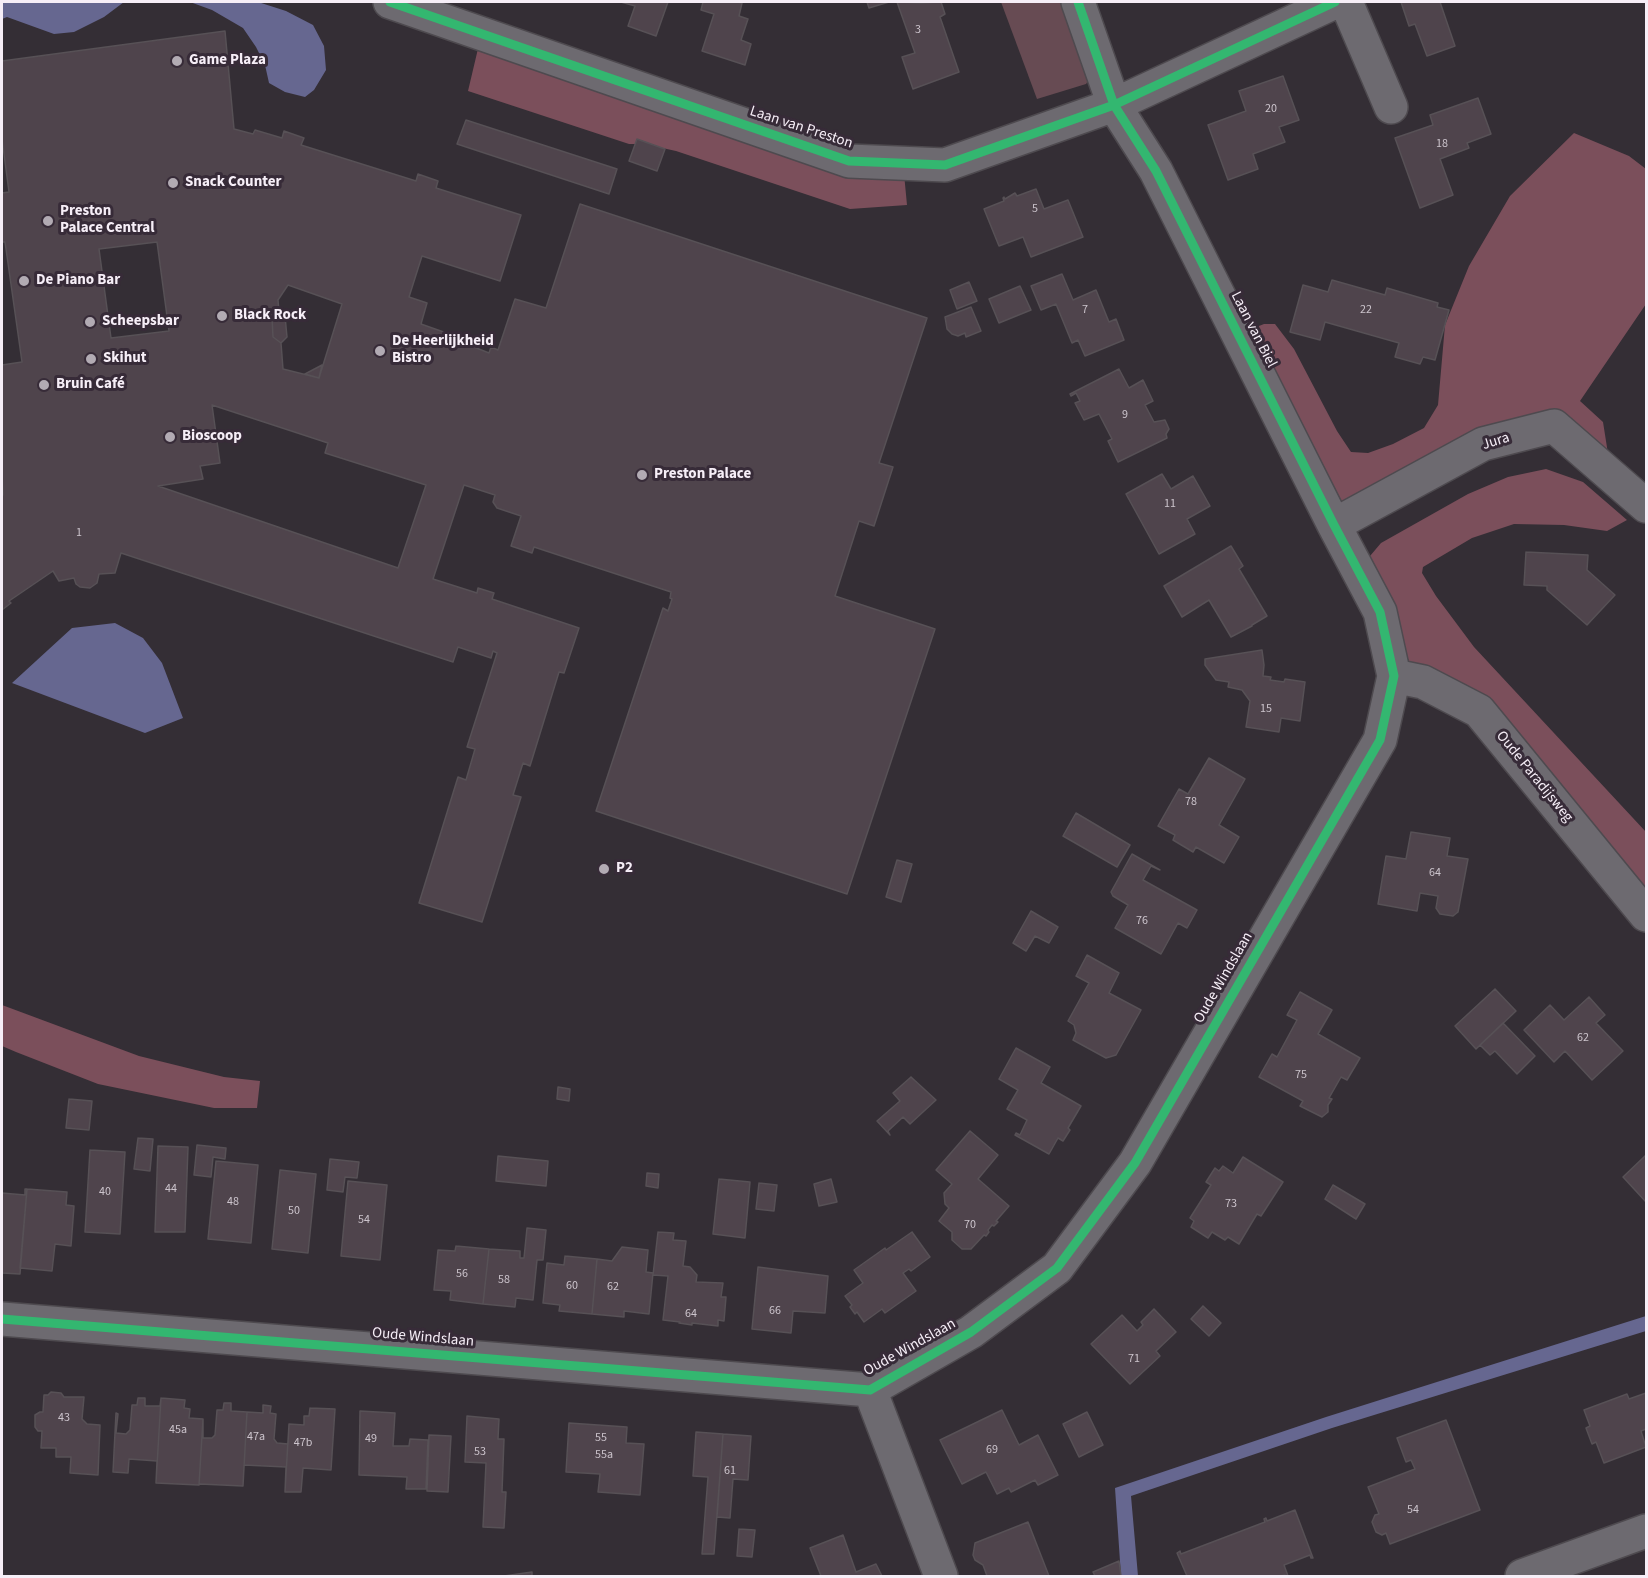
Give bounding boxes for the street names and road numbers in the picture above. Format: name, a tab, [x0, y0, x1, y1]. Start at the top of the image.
street label: Laan van Preston	[747, 103, 855, 153]
street label: Laan van Biel	[1226, 289, 1280, 371]
street label: Jura	[1480, 429, 1512, 455]
street label: Oude Paradijsweg	[1492, 728, 1576, 826]
street label: Oude Windslaan	[1191, 929, 1257, 1027]
street label: Oude Windslaan	[861, 1315, 959, 1381]
street label: Oude Windslaan	[371, 1325, 475, 1351]

